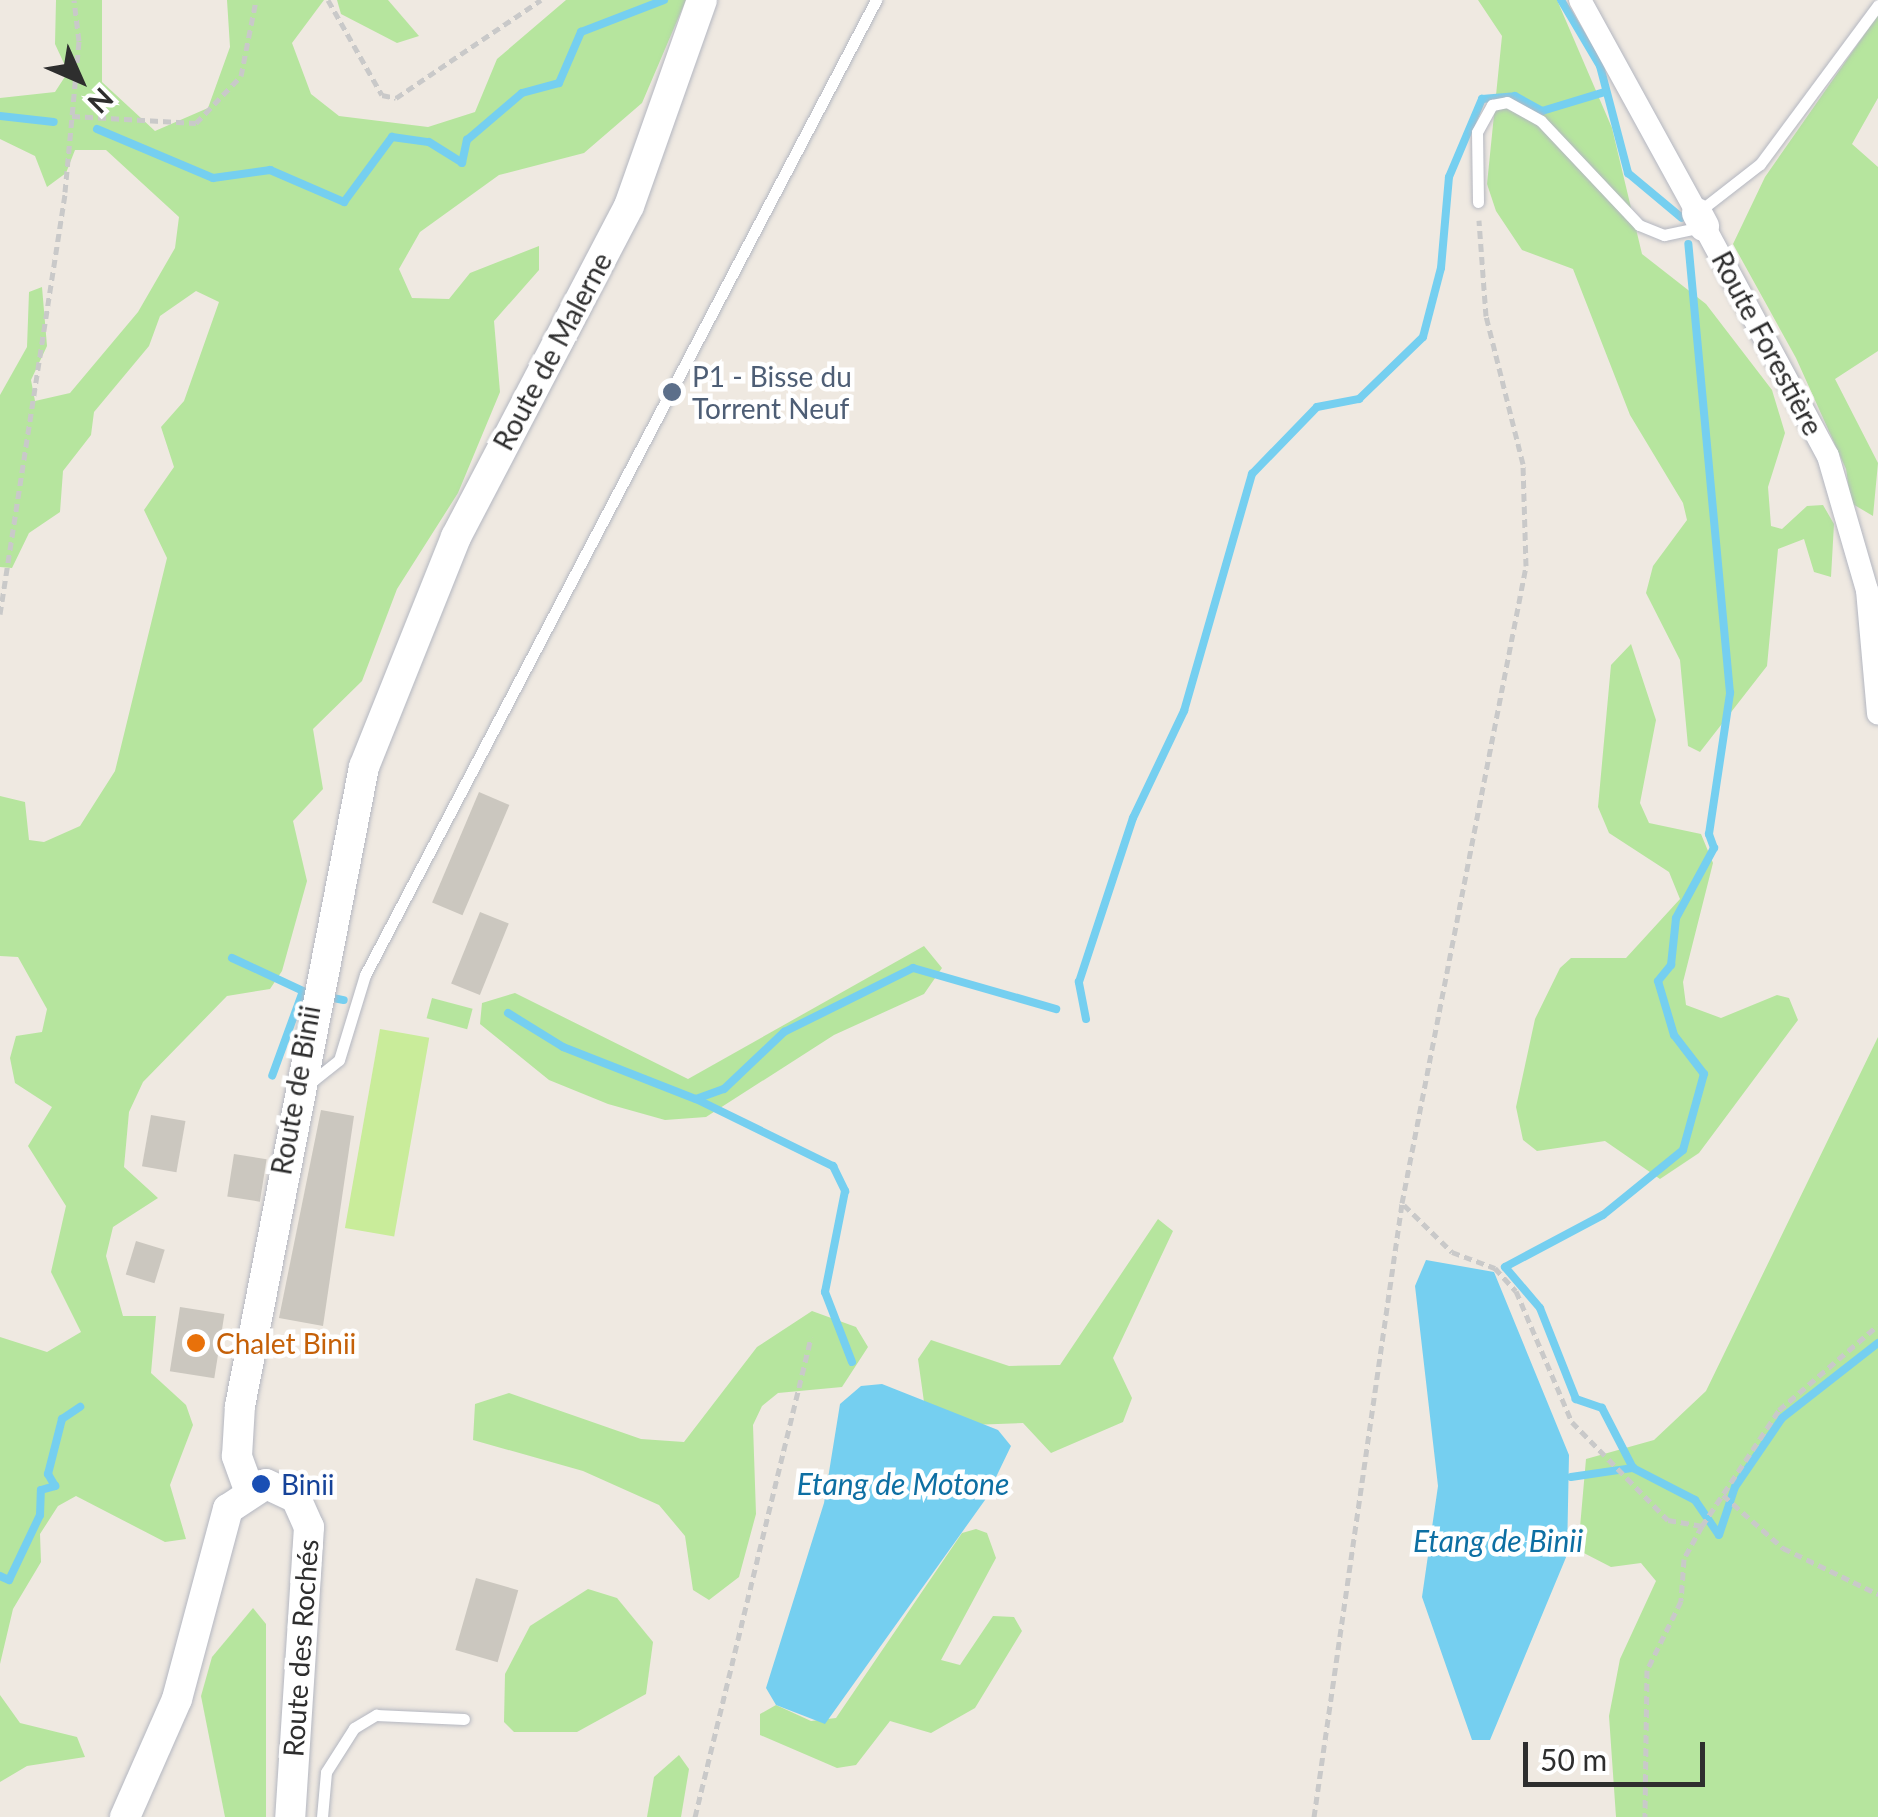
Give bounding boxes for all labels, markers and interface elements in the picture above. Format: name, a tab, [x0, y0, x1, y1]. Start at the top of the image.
north arrow	[30, 30, 130, 130]
text: N	[82, 82, 121, 121]
street label: Route Forestière	[1705, 245, 1831, 441]
street label: Route de Malerne	[486, 246, 618, 456]
place label: P1 - Bisse du Torrent Neuf	[692, 359, 852, 425]
marker: P1 - Bisse du Torrent Neuf	[661, 381, 683, 403]
street label: Route de Binii	[264, 1003, 326, 1177]
place label: Chalet Binii	[216, 1326, 356, 1360]
marker: Chalet Binii	[185, 1332, 207, 1354]
water label: Etang de Motone	[797, 1465, 1009, 1501]
place label: Binii	[281, 1467, 335, 1501]
marker: Binii	[250, 1473, 272, 1495]
water label: Etang de Binii	[1413, 1522, 1583, 1558]
street label: Route des Rochés	[276, 1538, 324, 1758]
scale bar	[1528, 1722, 1710, 1784]
text: 50 m	[1540, 1741, 1607, 1777]

